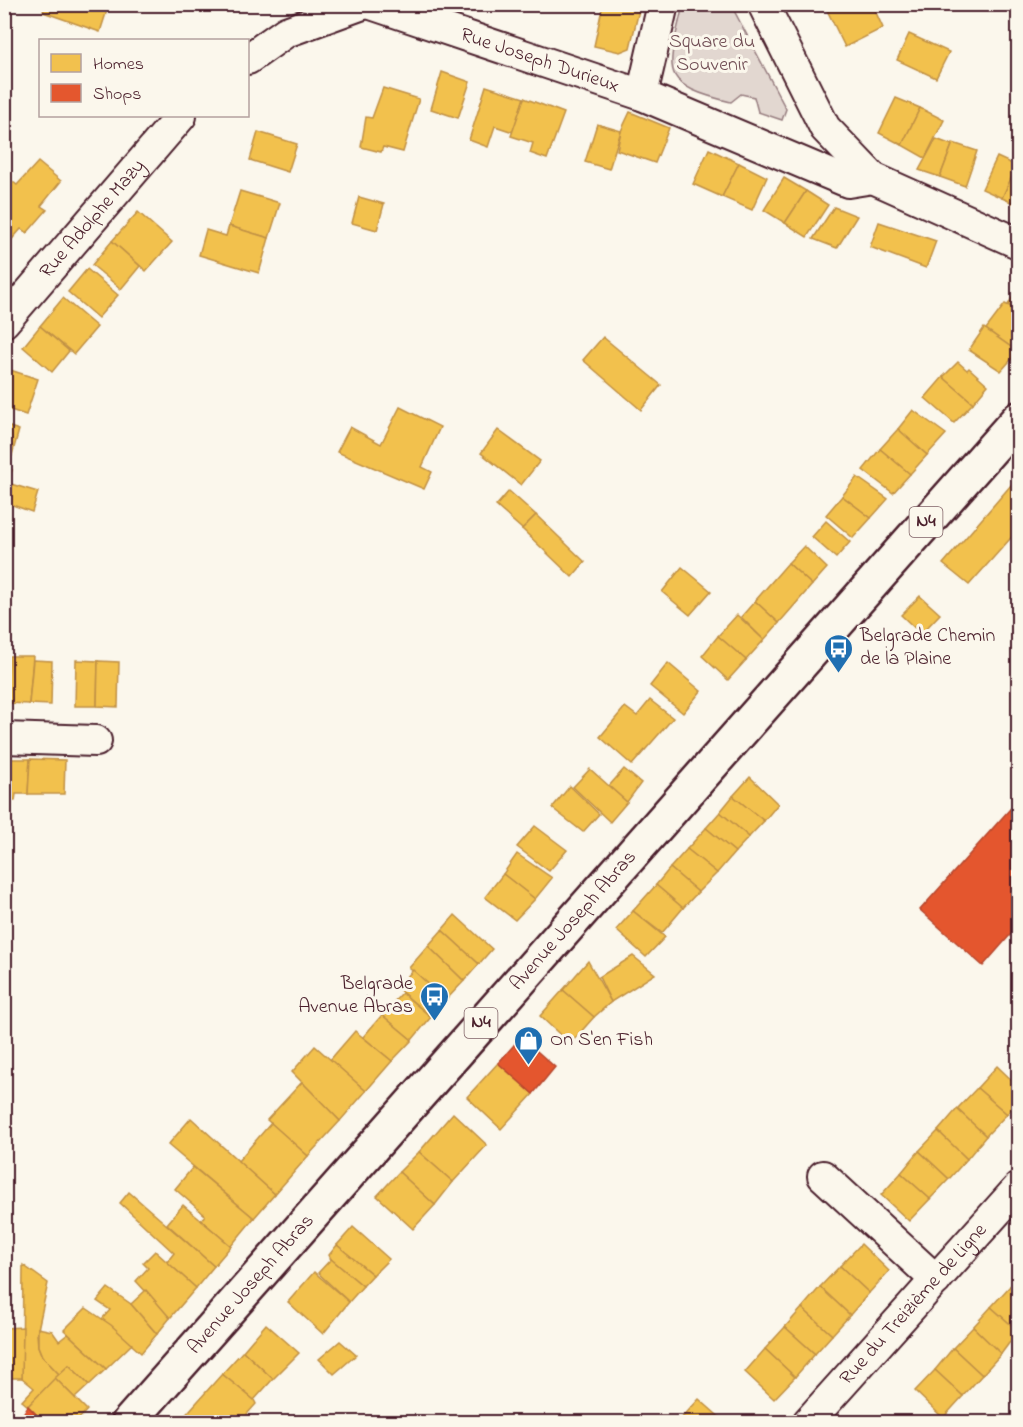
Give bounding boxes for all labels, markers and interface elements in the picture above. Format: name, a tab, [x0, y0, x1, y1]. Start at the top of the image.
street label: Rue Joseph Durieux	[457, 21, 623, 101]
park label: Square du Souvenir	[669, 28, 755, 80]
legend	[39, 39, 249, 117]
text: Homes	[93, 52, 144, 78]
text: Shops	[93, 82, 141, 108]
street label: Rue Adolphe Mazy	[33, 153, 152, 285]
road number: N4	[910, 507, 942, 537]
place label: Belgrade Chemin de la Plaine	[859, 622, 996, 674]
bus stop icon: Belgrade Chemin de la Plaine	[823, 632, 855, 674]
street label: Avenue Joseph Abras	[503, 844, 644, 997]
place label: Belgrade Avenue Abras	[298, 970, 413, 1022]
bus stop icon: Belgrade Avenue Abras	[418, 980, 450, 1022]
road number: N4	[464, 1008, 498, 1038]
shop icon: On S'en Fish	[513, 1024, 545, 1066]
place label: On S'en Fish	[550, 1026, 653, 1055]
street label: Avenue Joseph Abras	[181, 1208, 321, 1361]
street label: Rue du Treizième de Ligne	[833, 1217, 994, 1392]

